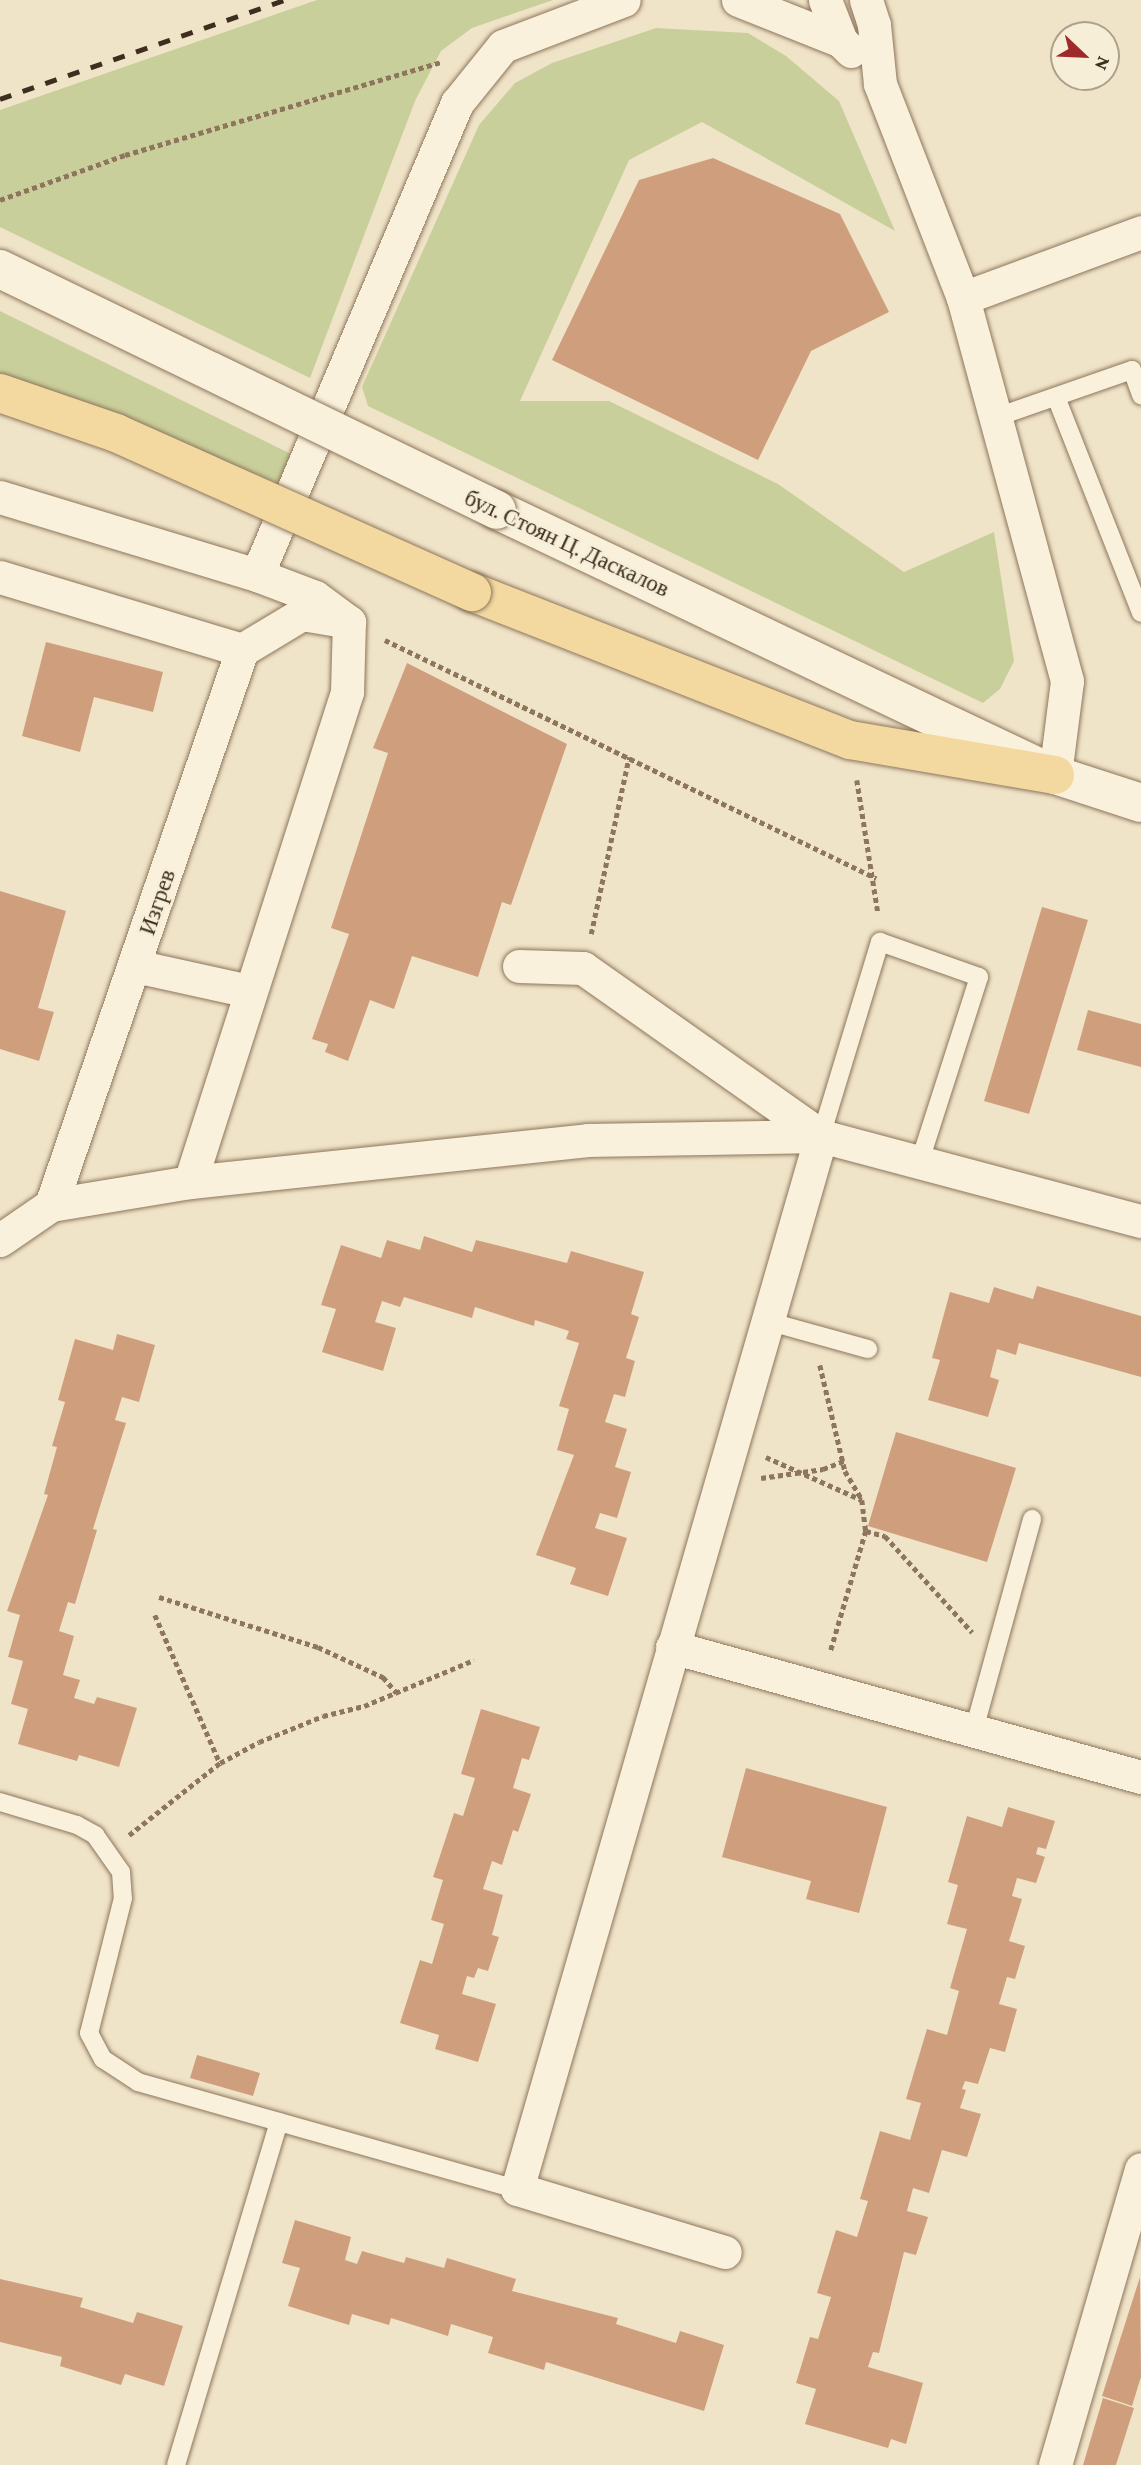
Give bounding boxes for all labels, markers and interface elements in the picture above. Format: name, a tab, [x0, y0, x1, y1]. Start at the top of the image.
north arrow	[1050, 21, 1120, 91]
text: N	[1091, 54, 1115, 74]
street label: бул. Стоян Ц. Даскалов	[460, 483, 674, 603]
street label: Изгрев	[133, 866, 181, 938]

